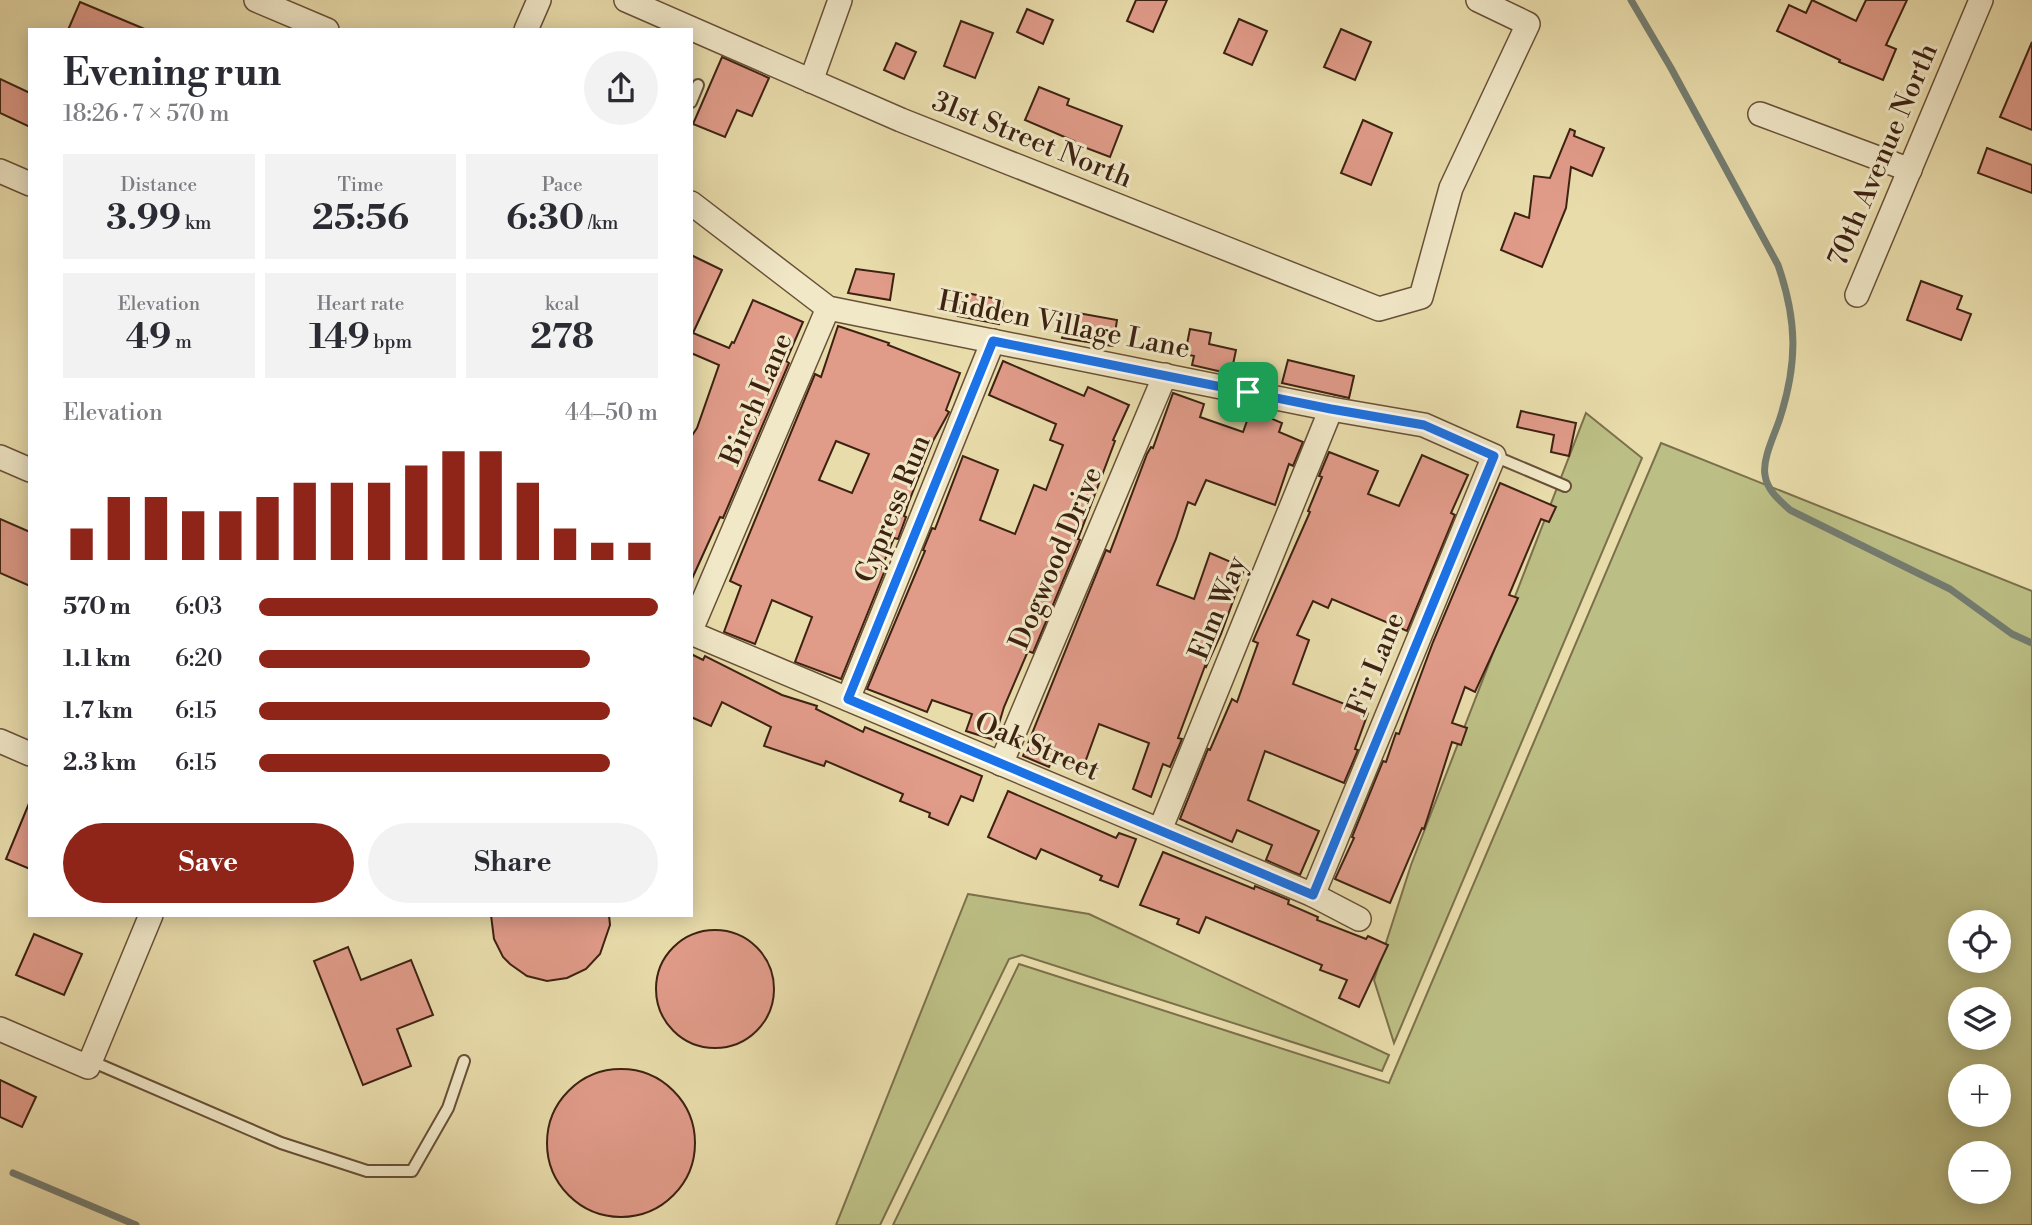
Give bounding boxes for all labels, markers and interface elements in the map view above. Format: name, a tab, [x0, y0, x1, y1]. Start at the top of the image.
street label: 70th Avenue North	[1820, 38, 1946, 272]
text: Evening run	[63, 50, 281, 97]
button: share	[584, 51, 658, 125]
street label: 31st Street North	[927, 84, 1138, 196]
text: 18:26 · 7 × 570 m	[63, 100, 229, 128]
text: Distance	[120, 173, 197, 197]
text: Time	[338, 173, 383, 197]
text: Pace	[542, 173, 583, 197]
text: 3.99	[106, 197, 181, 240]
text: 25:56	[312, 197, 409, 240]
text: 6:30	[506, 197, 584, 240]
text: km	[181, 211, 211, 235]
text: /km	[584, 211, 618, 235]
street label: Hidden Village Lane	[935, 283, 1193, 367]
text: Elevation	[118, 292, 200, 316]
text: Heart rate	[317, 292, 404, 316]
text: kcal	[545, 292, 579, 316]
text: 49	[126, 316, 171, 359]
text: 149	[309, 316, 370, 359]
text: 278	[530, 316, 594, 359]
street label: Birch Lane	[713, 327, 801, 471]
text: m	[171, 330, 192, 354]
text: bpm	[370, 330, 412, 354]
pin	[1218, 362, 1278, 422]
icon: arrive	[1229, 373, 1267, 411]
text: Elevation	[63, 399, 163, 427]
text: 44–50 m	[565, 399, 658, 427]
street label: Cypress Run	[847, 429, 939, 588]
street label: Dogwood Drive	[1002, 461, 1110, 655]
street label: Elm Way	[1181, 551, 1255, 665]
text: 570 m	[63, 593, 131, 621]
text: 6:03	[175, 593, 222, 621]
street label: Fir Lane	[1339, 607, 1413, 721]
text: 1.1 km	[63, 645, 131, 673]
text: 6:20	[175, 645, 223, 673]
text: 1.7 km	[63, 697, 133, 725]
text: 6:15	[175, 697, 217, 725]
street label: Oak Street	[969, 705, 1105, 789]
text: 2.3 km	[63, 749, 136, 777]
text: 6:15	[175, 749, 217, 777]
button: Save	[63, 823, 354, 903]
button: Share	[368, 823, 658, 903]
map controls	[1948, 910, 2011, 1204]
button: locate	[1948, 910, 2011, 973]
button: layers	[1948, 987, 2011, 1050]
button: +	[1948, 1064, 2011, 1127]
button: −	[1948, 1141, 2011, 1204]

